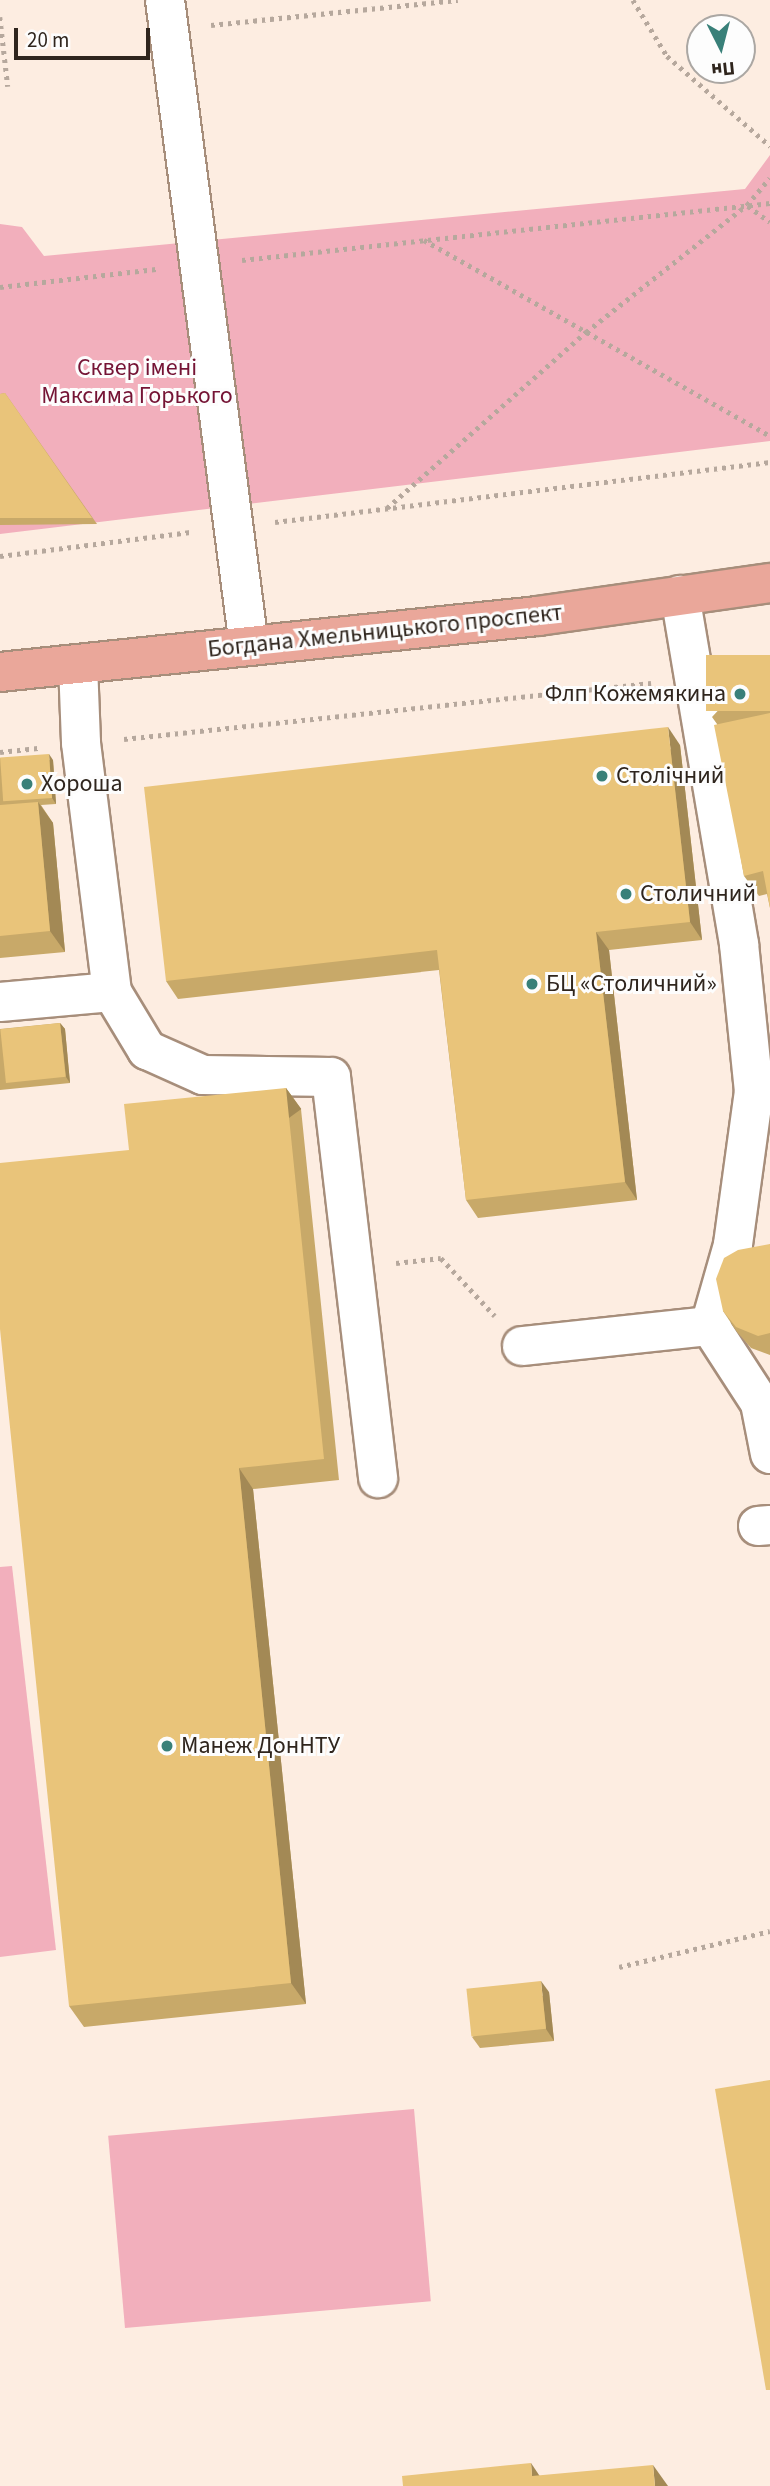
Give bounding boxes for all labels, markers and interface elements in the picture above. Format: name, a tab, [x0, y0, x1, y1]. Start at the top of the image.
scale bar	[18, 14, 154, 58]
north arrow	[686, 14, 756, 84]
text: 20 m	[27, 25, 69, 55]
text: Пн	[710, 54, 736, 83]
park label: Сквер імені Максима Горького	[41, 354, 233, 410]
street label: Богдана Хмельницького проспект	[206, 598, 564, 664]
place label: Флп Кожемякина	[545, 680, 726, 708]
marker: Флп Кожемякина	[732, 686, 748, 702]
place label: Столічний	[616, 762, 724, 790]
marker: Столічний	[594, 768, 610, 784]
place label: Хороша	[41, 770, 123, 798]
marker: Хороша	[19, 776, 35, 792]
place label: Столичний	[640, 880, 756, 908]
marker: Столичний	[618, 886, 634, 902]
place label: БЦ «Столичний»	[546, 970, 717, 998]
marker: БЦ «Столичний»	[524, 976, 540, 992]
place label: Манеж ДонНТУ	[181, 1732, 340, 1760]
marker: Манеж ДонНТУ	[159, 1738, 175, 1754]

